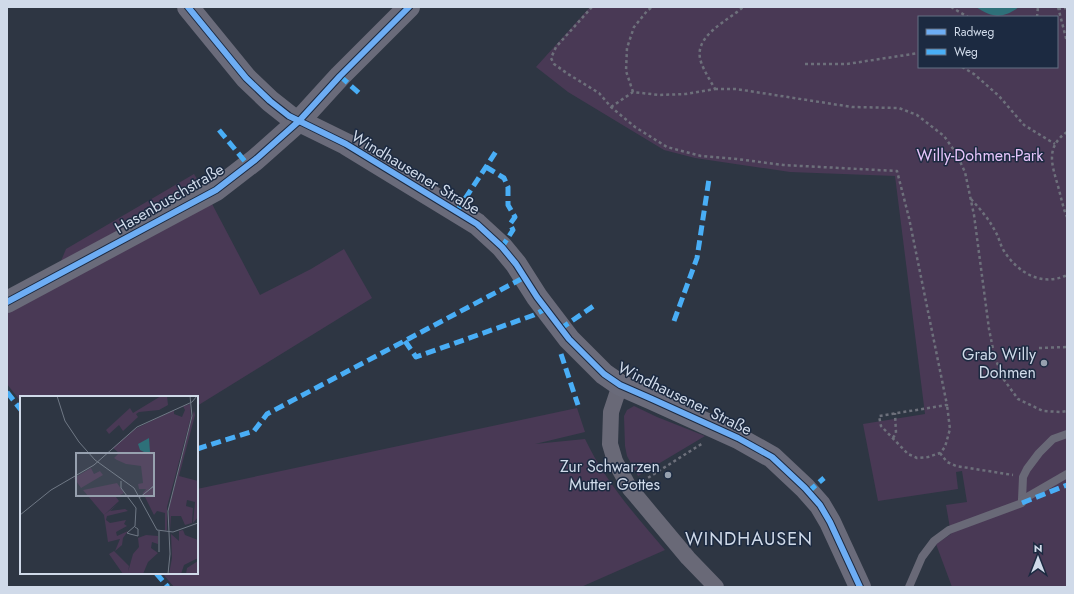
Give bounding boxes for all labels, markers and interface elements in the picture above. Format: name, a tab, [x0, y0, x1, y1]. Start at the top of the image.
legend	[918, 16, 1058, 68]
text: Radweg	[954, 23, 994, 41]
text: Weg	[954, 43, 978, 61]
street label: Windhausener Straße	[347, 125, 485, 220]
park label: Willy-Dohmen-Park	[917, 144, 1044, 167]
street label: Hasenbuschstraße	[110, 158, 228, 239]
place label: Grab Willy Dohmen	[962, 343, 1037, 384]
street label: Windhausener Straße	[614, 356, 756, 441]
marker: Grab Willy Dohmen	[1039, 358, 1049, 368]
inset map	[20, 396, 198, 574]
place label: Zur Schwarzen Mutter Gottes	[560, 455, 660, 496]
marker: Zur Schwarzen Mutter Gottes	[663, 470, 673, 480]
district label: WINDHAUSEN	[685, 526, 813, 552]
north arrow	[1018, 538, 1058, 578]
text: N	[1034, 540, 1042, 556]

